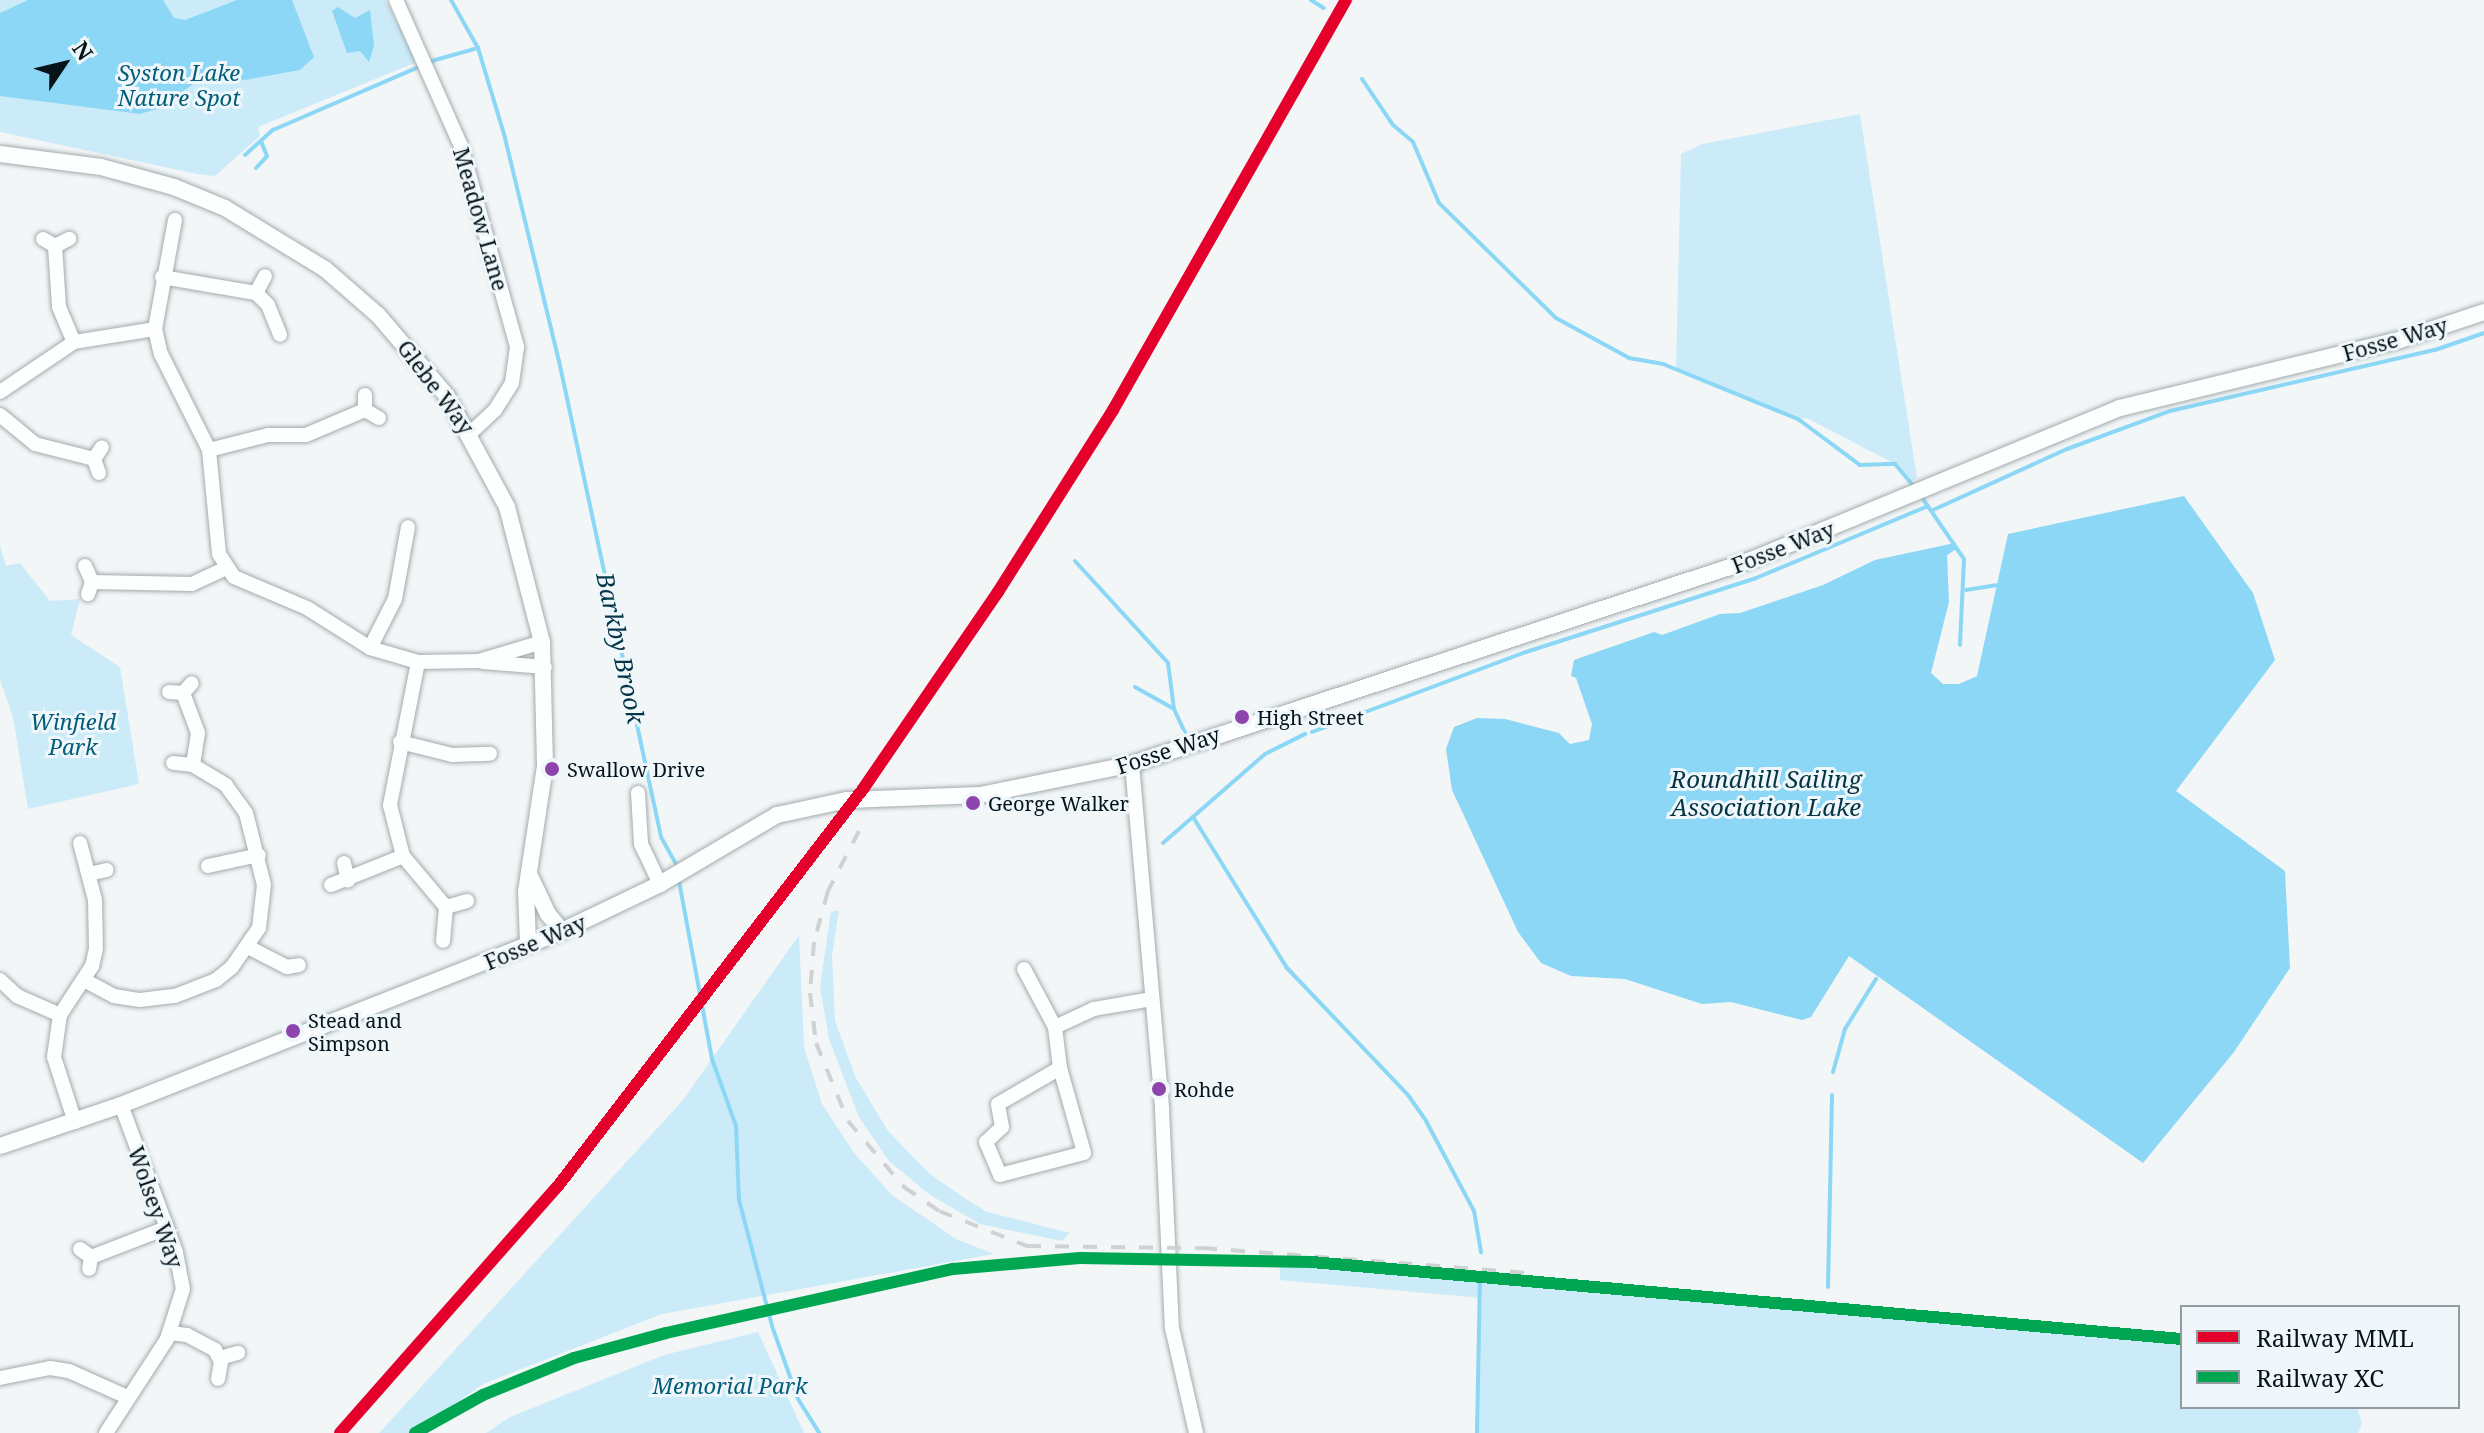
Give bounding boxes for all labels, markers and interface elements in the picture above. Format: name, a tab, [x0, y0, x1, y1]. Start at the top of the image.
north arrow	[24, 24, 104, 104]
text: N	[66, 35, 101, 66]
park label: Syston Lake Nature Spot	[118, 59, 240, 110]
street label: Meadow Lane	[448, 144, 514, 294]
street label: Fosse Way	[2339, 311, 2451, 367]
street label: Glebe Way	[392, 335, 480, 439]
street label: Fosse Way	[1728, 515, 1838, 579]
water label: Barkby Brook	[591, 570, 651, 726]
place label: High Street	[1257, 705, 1364, 729]
park label: Winfield Park	[30, 708, 116, 760]
marker: High Street	[1234, 709, 1250, 725]
street label: Fosse Way	[1113, 721, 1223, 779]
place label: Swallow Drive	[567, 757, 705, 781]
marker: Swallow Drive	[544, 761, 560, 777]
water label: Roundhill Sailing Association Lake	[1670, 765, 1862, 821]
place label: George Walker	[988, 791, 1129, 815]
marker: George Walker	[965, 795, 981, 811]
street label: Fosse Way	[480, 909, 590, 975]
place label: Stead and Simpson	[308, 1008, 402, 1055]
marker: Stead and Simpson	[285, 1023, 301, 1039]
place label: Rohde	[1174, 1077, 1234, 1101]
marker: Rohde	[1151, 1081, 1167, 1097]
street label: Wolsey Way	[123, 1143, 189, 1271]
legend	[2180, 1305, 2460, 1409]
text: Railway MML	[2256, 1321, 2414, 1354]
text: Railway XC	[2256, 1361, 2384, 1394]
park label: Memorial Park	[652, 1373, 808, 1399]

